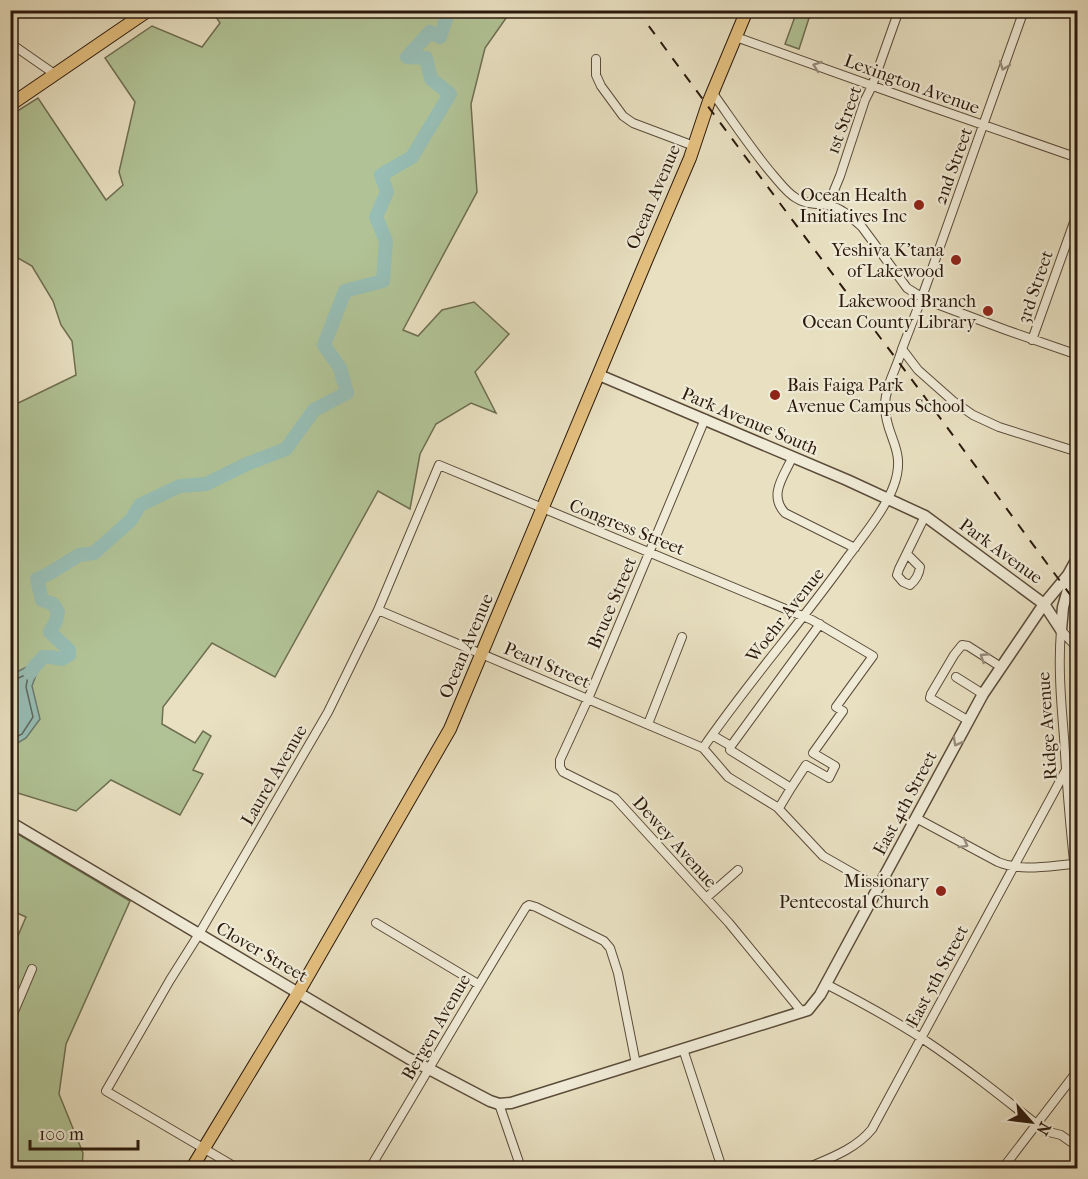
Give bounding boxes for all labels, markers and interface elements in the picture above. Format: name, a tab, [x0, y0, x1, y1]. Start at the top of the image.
street label: Lexington Avenue	[841, 50, 982, 119]
one-way arrow	[812, 60, 823, 73]
one-way arrow	[999, 60, 1012, 71]
street label: 1st Street	[822, 83, 867, 157]
street label: 2nd Street	[930, 124, 977, 208]
street label: Ocean Avenue	[622, 142, 685, 253]
place label: Ocean Health Initiatives Inc	[799, 185, 907, 227]
marker: Ocean Health Initiatives Inc	[912, 198, 926, 212]
place label: Yeshiva K'tana of Lakewood	[831, 240, 945, 282]
street label: 3rd Street	[1013, 247, 1058, 327]
marker: Yeshiva K'tana of Lakewood	[949, 253, 963, 267]
place label: Lakewood Branch Ocean County Library	[802, 291, 977, 333]
marker: Lakewood Branch Ocean County Library	[981, 304, 995, 318]
place label: Bais Faiga Park Avenue Campus School	[786, 375, 965, 417]
street label: Park Avenue South	[678, 383, 821, 460]
marker: Bais Faiga Park Avenue Campus School	[768, 388, 782, 402]
street label: Congress Street	[566, 495, 688, 560]
street label: Park Avenue	[955, 514, 1046, 589]
street label: Bruce Street	[584, 554, 641, 652]
street label: Woehr Avenue	[741, 564, 829, 668]
street label: Ocean Avenue	[435, 591, 498, 702]
street label: Pearl Street	[501, 638, 594, 693]
one-way arrow	[980, 652, 990, 664]
street label: Ridge Avenue	[1033, 671, 1062, 781]
street label: Laurel Avenue	[237, 721, 312, 829]
one-way arrow	[953, 736, 964, 746]
street label: East 4th Street	[869, 747, 942, 859]
street label: Dewey Avenue	[628, 792, 721, 892]
one-way arrow	[958, 837, 968, 848]
place label: Missionary Pentecostal Church	[779, 871, 930, 913]
marker: Missionary Pentecostal Church	[934, 884, 948, 898]
street label: Clover Street	[212, 918, 312, 987]
street label: East 5th Street	[902, 921, 973, 1031]
street label: Bergen Avenue	[398, 970, 475, 1084]
north arrow	[1001, 1092, 1061, 1152]
scale bar	[30, 1113, 138, 1151]
text: N	[1032, 1119, 1055, 1139]
text: 100 m	[39, 1124, 84, 1145]

